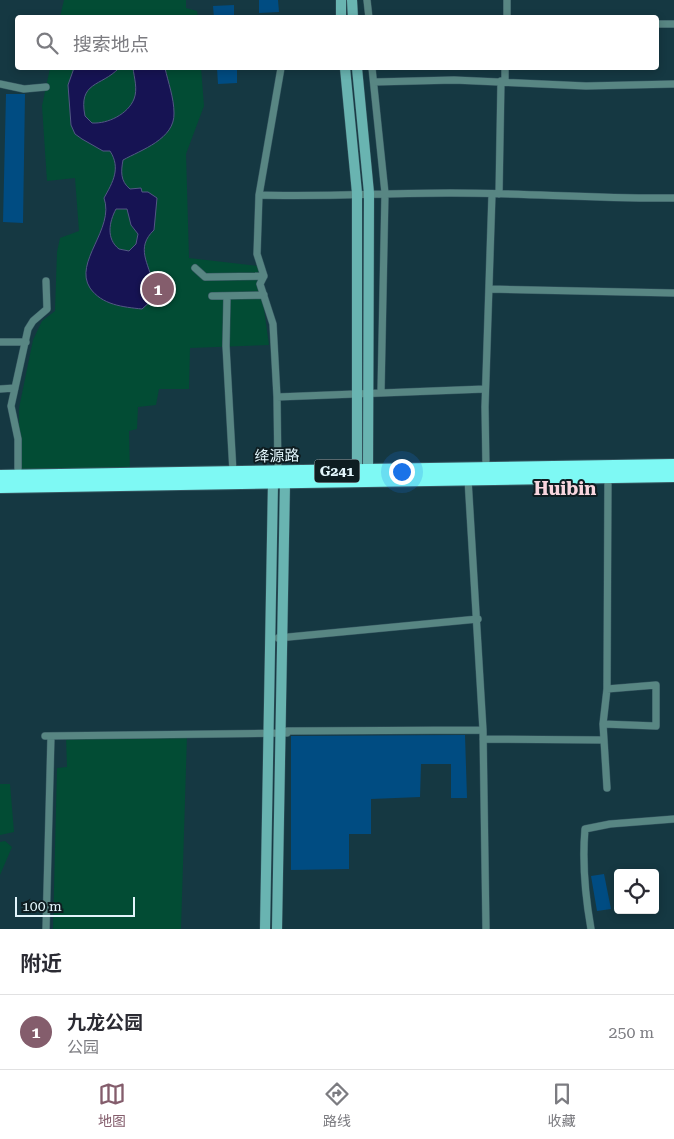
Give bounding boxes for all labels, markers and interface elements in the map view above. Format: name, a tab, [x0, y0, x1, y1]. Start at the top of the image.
search box	[15, 15, 659, 70]
icon: search	[33, 29, 61, 57]
text: 搜索地点	[73, 33, 149, 56]
pin: 1	[142, 270, 174, 308]
street label: 绛源路	[254, 447, 300, 465]
your location	[389, 459, 415, 485]
road number: G241	[314, 460, 360, 482]
district label: Huibin	[534, 478, 596, 499]
map controls	[614, 869, 659, 914]
button: locate	[614, 869, 659, 914]
scale bar	[15, 894, 135, 917]
text: 100 m	[22, 898, 62, 914]
text: 附近	[20, 952, 62, 976]
text: 九龙公园	[67, 1011, 143, 1034]
text: 1	[32, 1023, 40, 1042]
text: 250 m	[608, 1023, 654, 1042]
text: 公园	[67, 1038, 99, 1057]
tab: 地图	[98, 1080, 126, 1130]
tab: 路线	[323, 1080, 351, 1130]
tab: 收藏	[548, 1080, 576, 1130]

